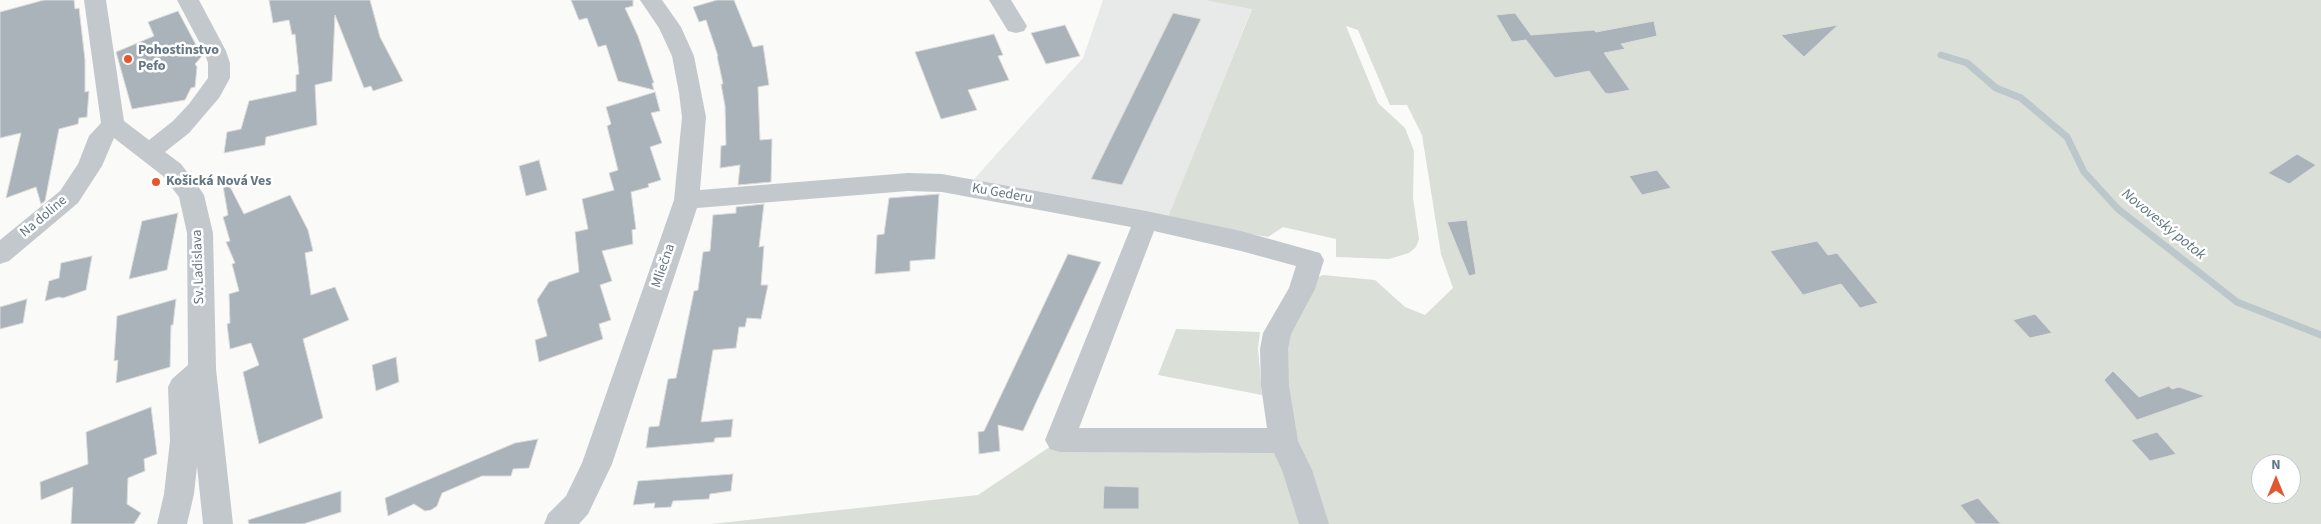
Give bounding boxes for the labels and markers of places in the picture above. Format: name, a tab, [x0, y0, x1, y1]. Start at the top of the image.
place label: Pohostinstvo Pefo	[138, 43, 219, 75]
marker: Pohostinstvo Pefo	[122, 53, 134, 65]
place label: Košická Nová Ves	[166, 174, 272, 190]
marker: Košická Nová Ves	[150, 176, 162, 188]

